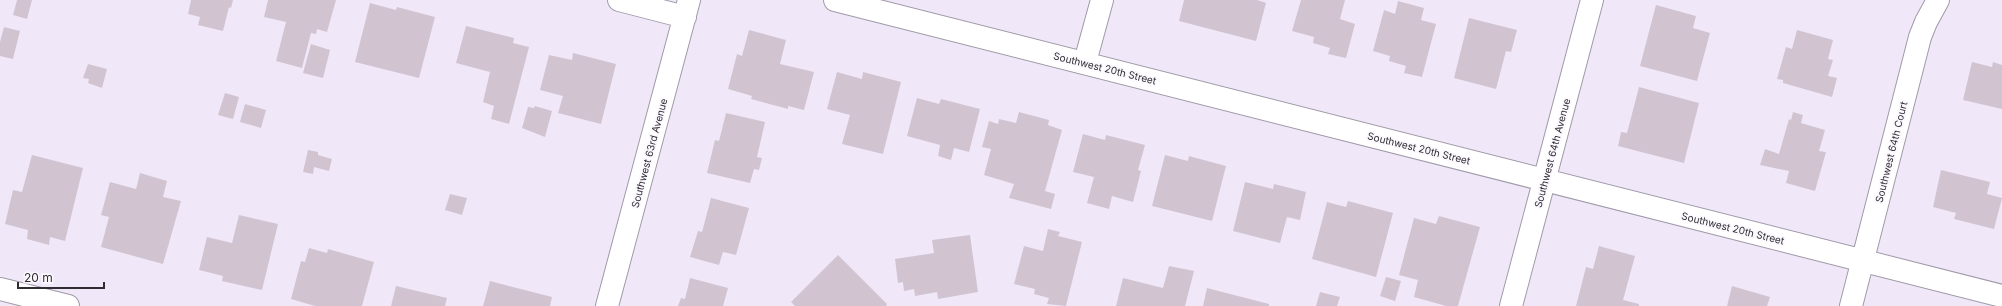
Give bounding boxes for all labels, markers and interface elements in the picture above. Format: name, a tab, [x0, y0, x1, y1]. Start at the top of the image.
street label: Southwest 20th Street	[1052, 49, 1158, 87]
street label: Southwest 63rd Avenue	[629, 97, 669, 209]
street label: Southwest 64th Avenue	[1532, 97, 1572, 209]
street label: Southwest 64th Court	[1873, 100, 1910, 204]
street label: Southwest 20th Street	[1366, 129, 1472, 167]
street label: Southwest 20th Street	[1680, 209, 1786, 247]
scale bar	[18, 264, 104, 290]
text: 20 m	[24, 270, 53, 285]

